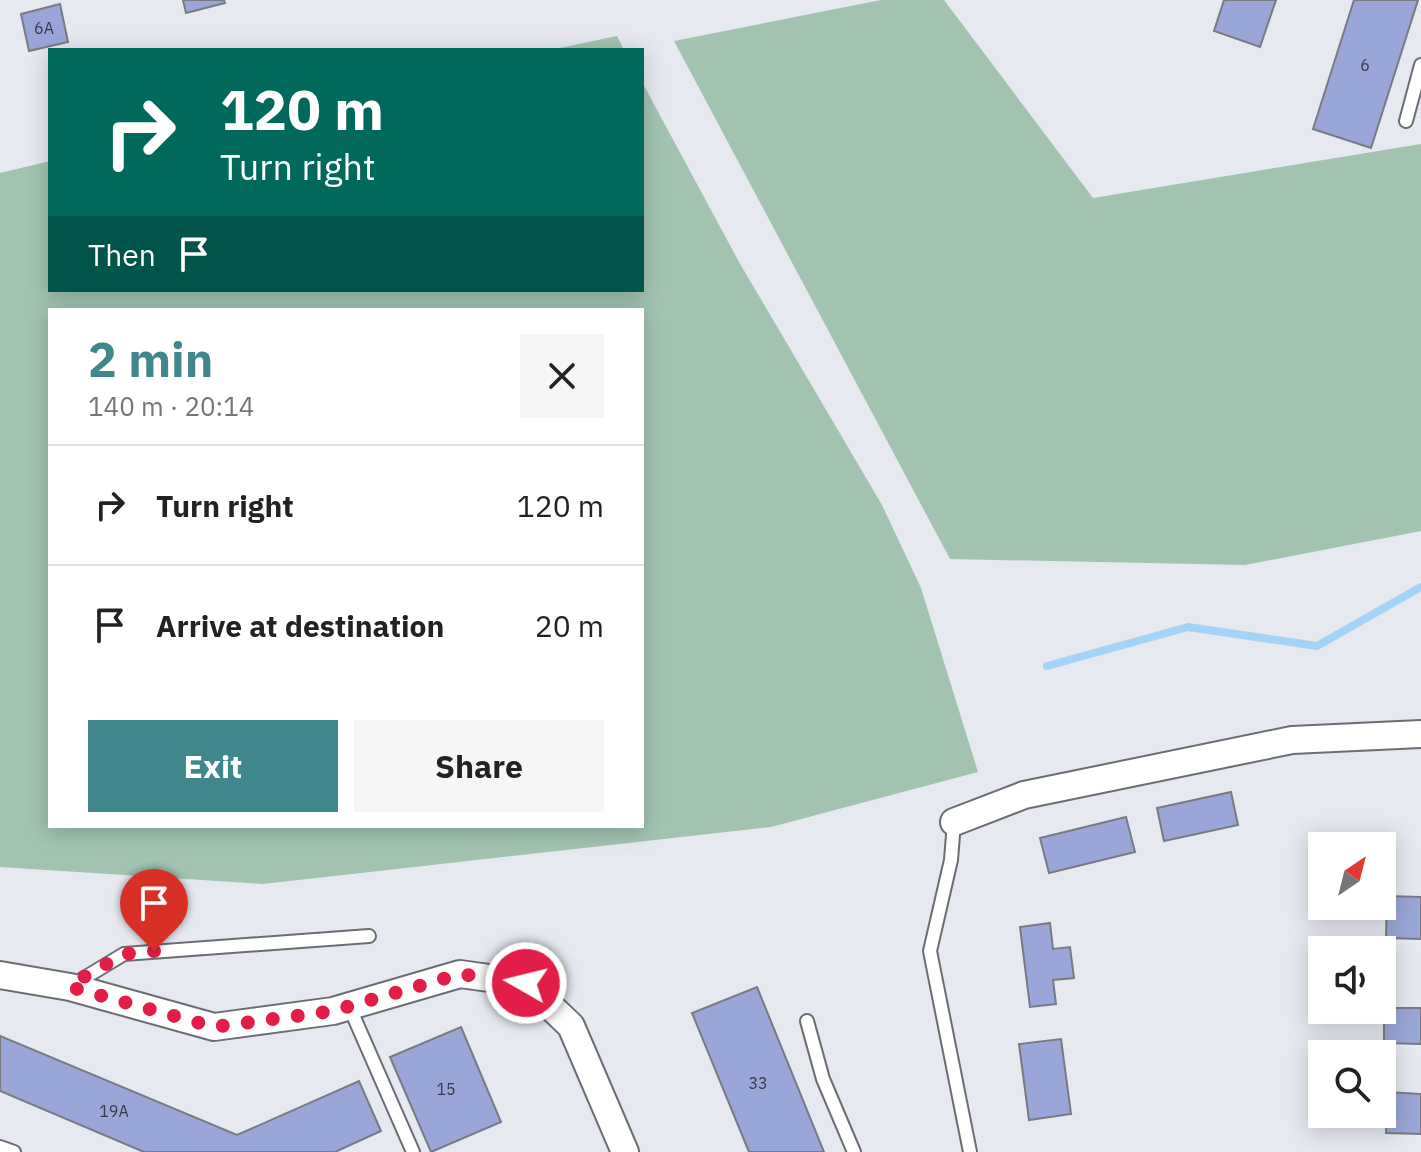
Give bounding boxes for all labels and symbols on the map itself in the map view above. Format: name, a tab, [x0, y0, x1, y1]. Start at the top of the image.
house number: 6А	[34, 18, 54, 38]
house number: 6	[1360, 55, 1370, 75]
north arrow	[1308, 832, 1396, 920]
pin	[120, 869, 188, 951]
position arrow	[484, 941, 568, 1025]
house number: 33	[748, 1073, 768, 1093]
house number: 15	[436, 1079, 456, 1099]
house number: 19А	[99, 1101, 129, 1121]

